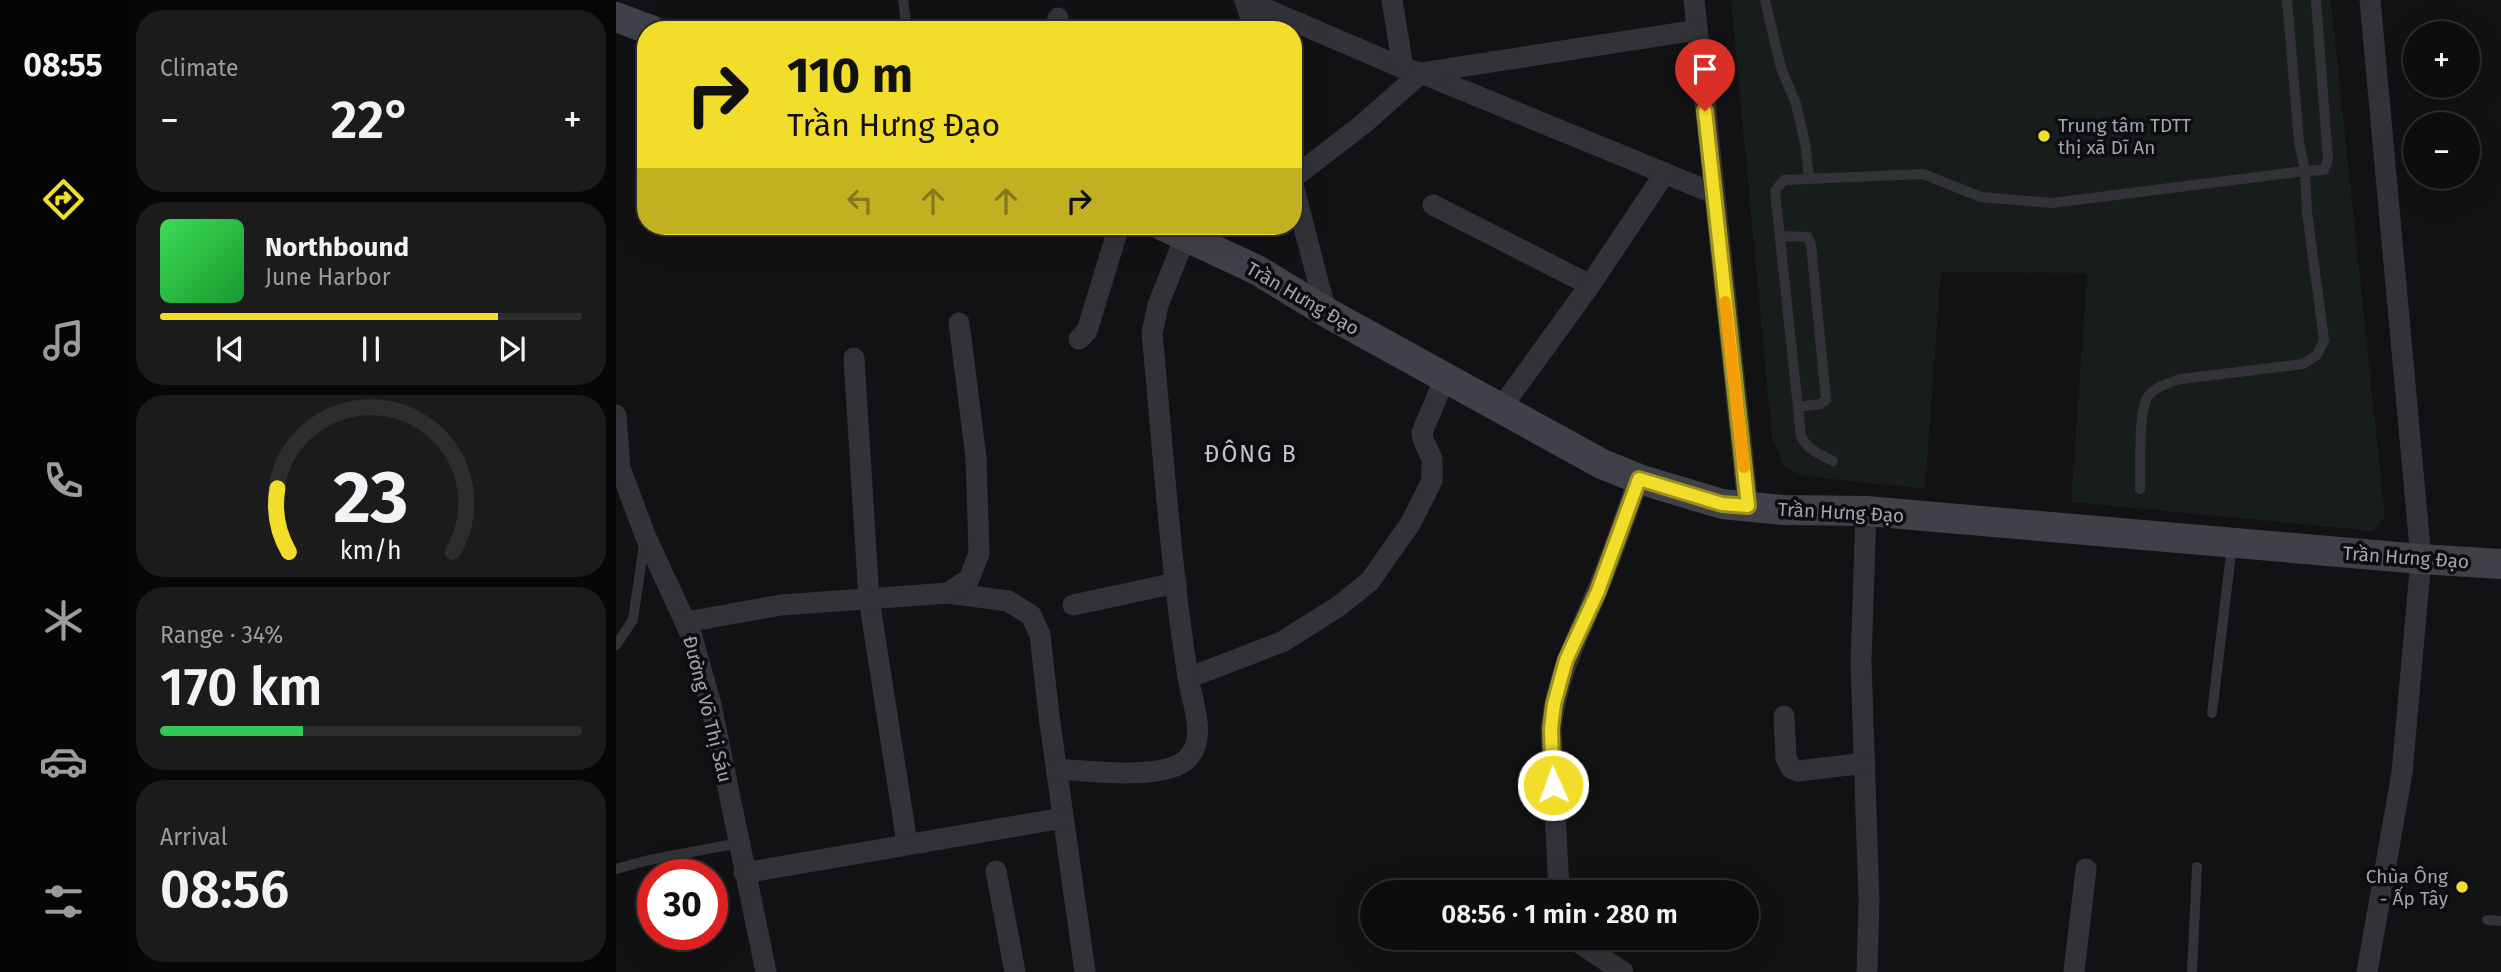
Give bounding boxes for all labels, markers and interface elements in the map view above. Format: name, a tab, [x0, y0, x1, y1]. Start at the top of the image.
map controls	[2403, 21, 2480, 189]
button: +	[2403, 21, 2480, 98]
pin	[1675, 39, 1735, 111]
text: 08:55	[23, 46, 103, 84]
text: 110 m	[787, 46, 913, 105]
icon: right	[672, 49, 763, 140]
icon: arrive	[1686, 50, 1724, 88]
text: Climate	[160, 54, 239, 82]
text: 22°	[331, 89, 411, 152]
text: −	[160, 97, 179, 143]
text: +	[563, 97, 582, 143]
text: Trần Hưng Đạo	[787, 106, 1000, 144]
button: −	[2403, 112, 2480, 189]
place label: Trung tâm TDTT thị xã Dĩ An	[2058, 114, 2191, 159]
marker: Trung tâm TDTT thị xã Dĩ An	[2036, 128, 2052, 144]
icon: directions	[39, 175, 88, 224]
icon: left	[841, 182, 879, 220]
icon: ahead	[914, 182, 952, 220]
icon: ahead	[987, 182, 1025, 220]
icon: right	[1060, 182, 1098, 220]
text: Northbound	[265, 232, 409, 263]
street label: Trần Hưng Đạo	[1242, 257, 1363, 340]
text: June Harbor	[265, 263, 391, 291]
icon: music	[39, 316, 88, 365]
icon: previous	[211, 330, 249, 368]
icon: pause	[352, 330, 390, 368]
icon: next	[493, 330, 531, 368]
district label: ĐÔNG B	[1204, 439, 1298, 468]
text: 23	[333, 454, 409, 541]
icon: phone	[39, 456, 88, 505]
street label: Trần Hưng Đạo	[1777, 498, 1905, 527]
text: km/h	[340, 536, 402, 566]
street label: Trần Hưng Đạo	[2342, 542, 2470, 573]
icon: climate	[39, 596, 88, 645]
text: Range · 34%	[160, 621, 283, 649]
street label: Đường Võ Thị Sáu	[678, 633, 737, 785]
text: 170 km	[160, 656, 322, 719]
icon: car	[39, 737, 88, 786]
position arrow	[1516, 748, 1590, 822]
text: Arrival	[160, 823, 227, 851]
text: 08:56	[160, 858, 289, 921]
speed limit sign: 30	[637, 859, 728, 950]
place label: Chùa Ông - Ấp Tây	[2366, 865, 2449, 910]
icon: filters	[39, 877, 88, 926]
marker: Chùa Ông - Ấp Tây	[2454, 879, 2470, 895]
text: 08:56 · 1 min · 280 m	[1441, 899, 1678, 930]

